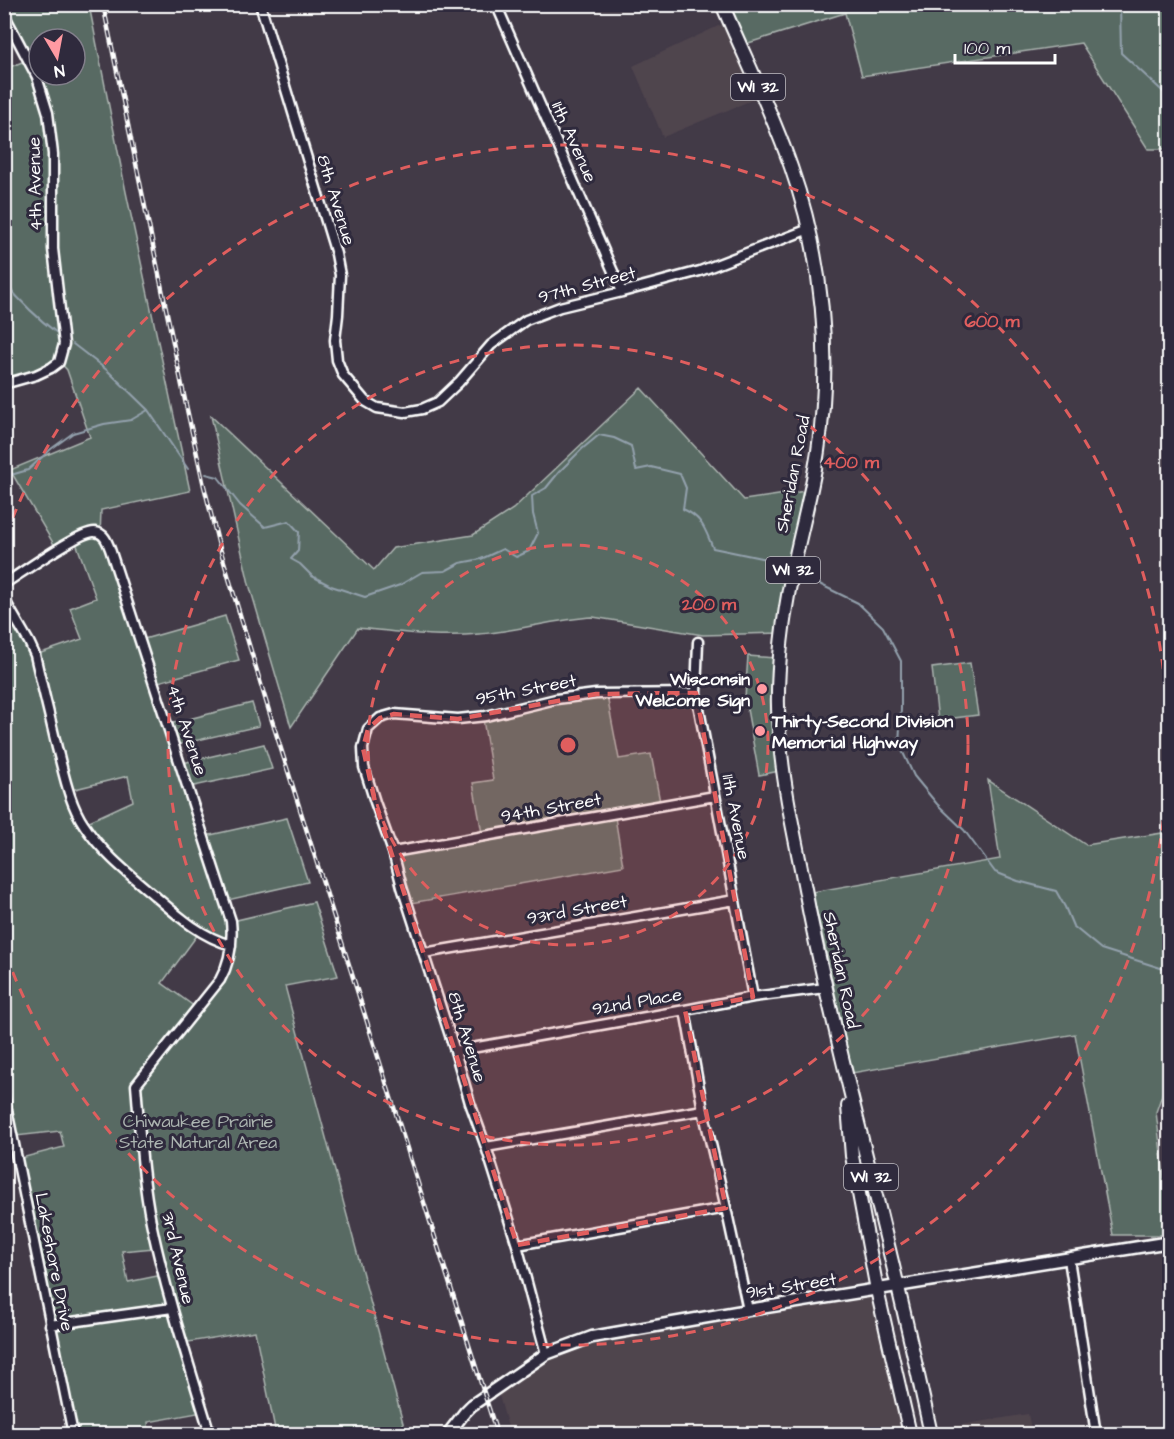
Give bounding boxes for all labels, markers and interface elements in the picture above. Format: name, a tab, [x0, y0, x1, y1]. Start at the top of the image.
north arrow	[27, 27, 87, 87]
scale bar	[955, 27, 1056, 65]
text: 100 m	[964, 36, 1010, 61]
text: N	[53, 59, 66, 82]
road number: WI 32	[731, 74, 785, 100]
street label: 11th Avenue	[545, 97, 603, 187]
street label: 4th Avenue	[22, 136, 48, 231]
street label: 8th Avenue	[310, 152, 362, 249]
street label: 97th Street	[535, 260, 639, 310]
text: 600 m	[964, 309, 1021, 334]
street label: Sheridan Road	[769, 413, 817, 535]
text: 400 m	[823, 450, 880, 475]
road number: WI 32	[766, 557, 820, 583]
text: 200 m	[681, 592, 737, 617]
place label: Wisconsin Welcome Sign	[634, 667, 750, 714]
street label: 95th Street	[474, 668, 579, 712]
street label: 4th Avenue	[161, 681, 214, 779]
marker: Wisconsin Welcome Sign	[755, 682, 769, 696]
place label: Thirty-Second Division Memorial Highway	[771, 709, 953, 756]
marker: Thirty-Second Division Memorial Highway	[753, 724, 767, 738]
centre of rings	[558, 735, 578, 755]
street label: 11th Avenue	[715, 772, 757, 862]
street label: 94th Street	[499, 787, 604, 829]
street label: 93rd Street	[525, 889, 630, 931]
street label: Sheridan Road	[816, 909, 866, 1031]
street label: 92nd Place	[590, 982, 684, 1022]
street label: 8th Avenue	[441, 989, 493, 1086]
park label: Chiwaukee Prairie State Natural Area	[119, 1109, 277, 1155]
road number: WI 32	[844, 1164, 898, 1190]
street label: Lakeshore Drive	[28, 1191, 80, 1334]
street label: 3rd Avenue	[155, 1209, 201, 1307]
street label: 91st Street	[744, 1266, 839, 1306]

